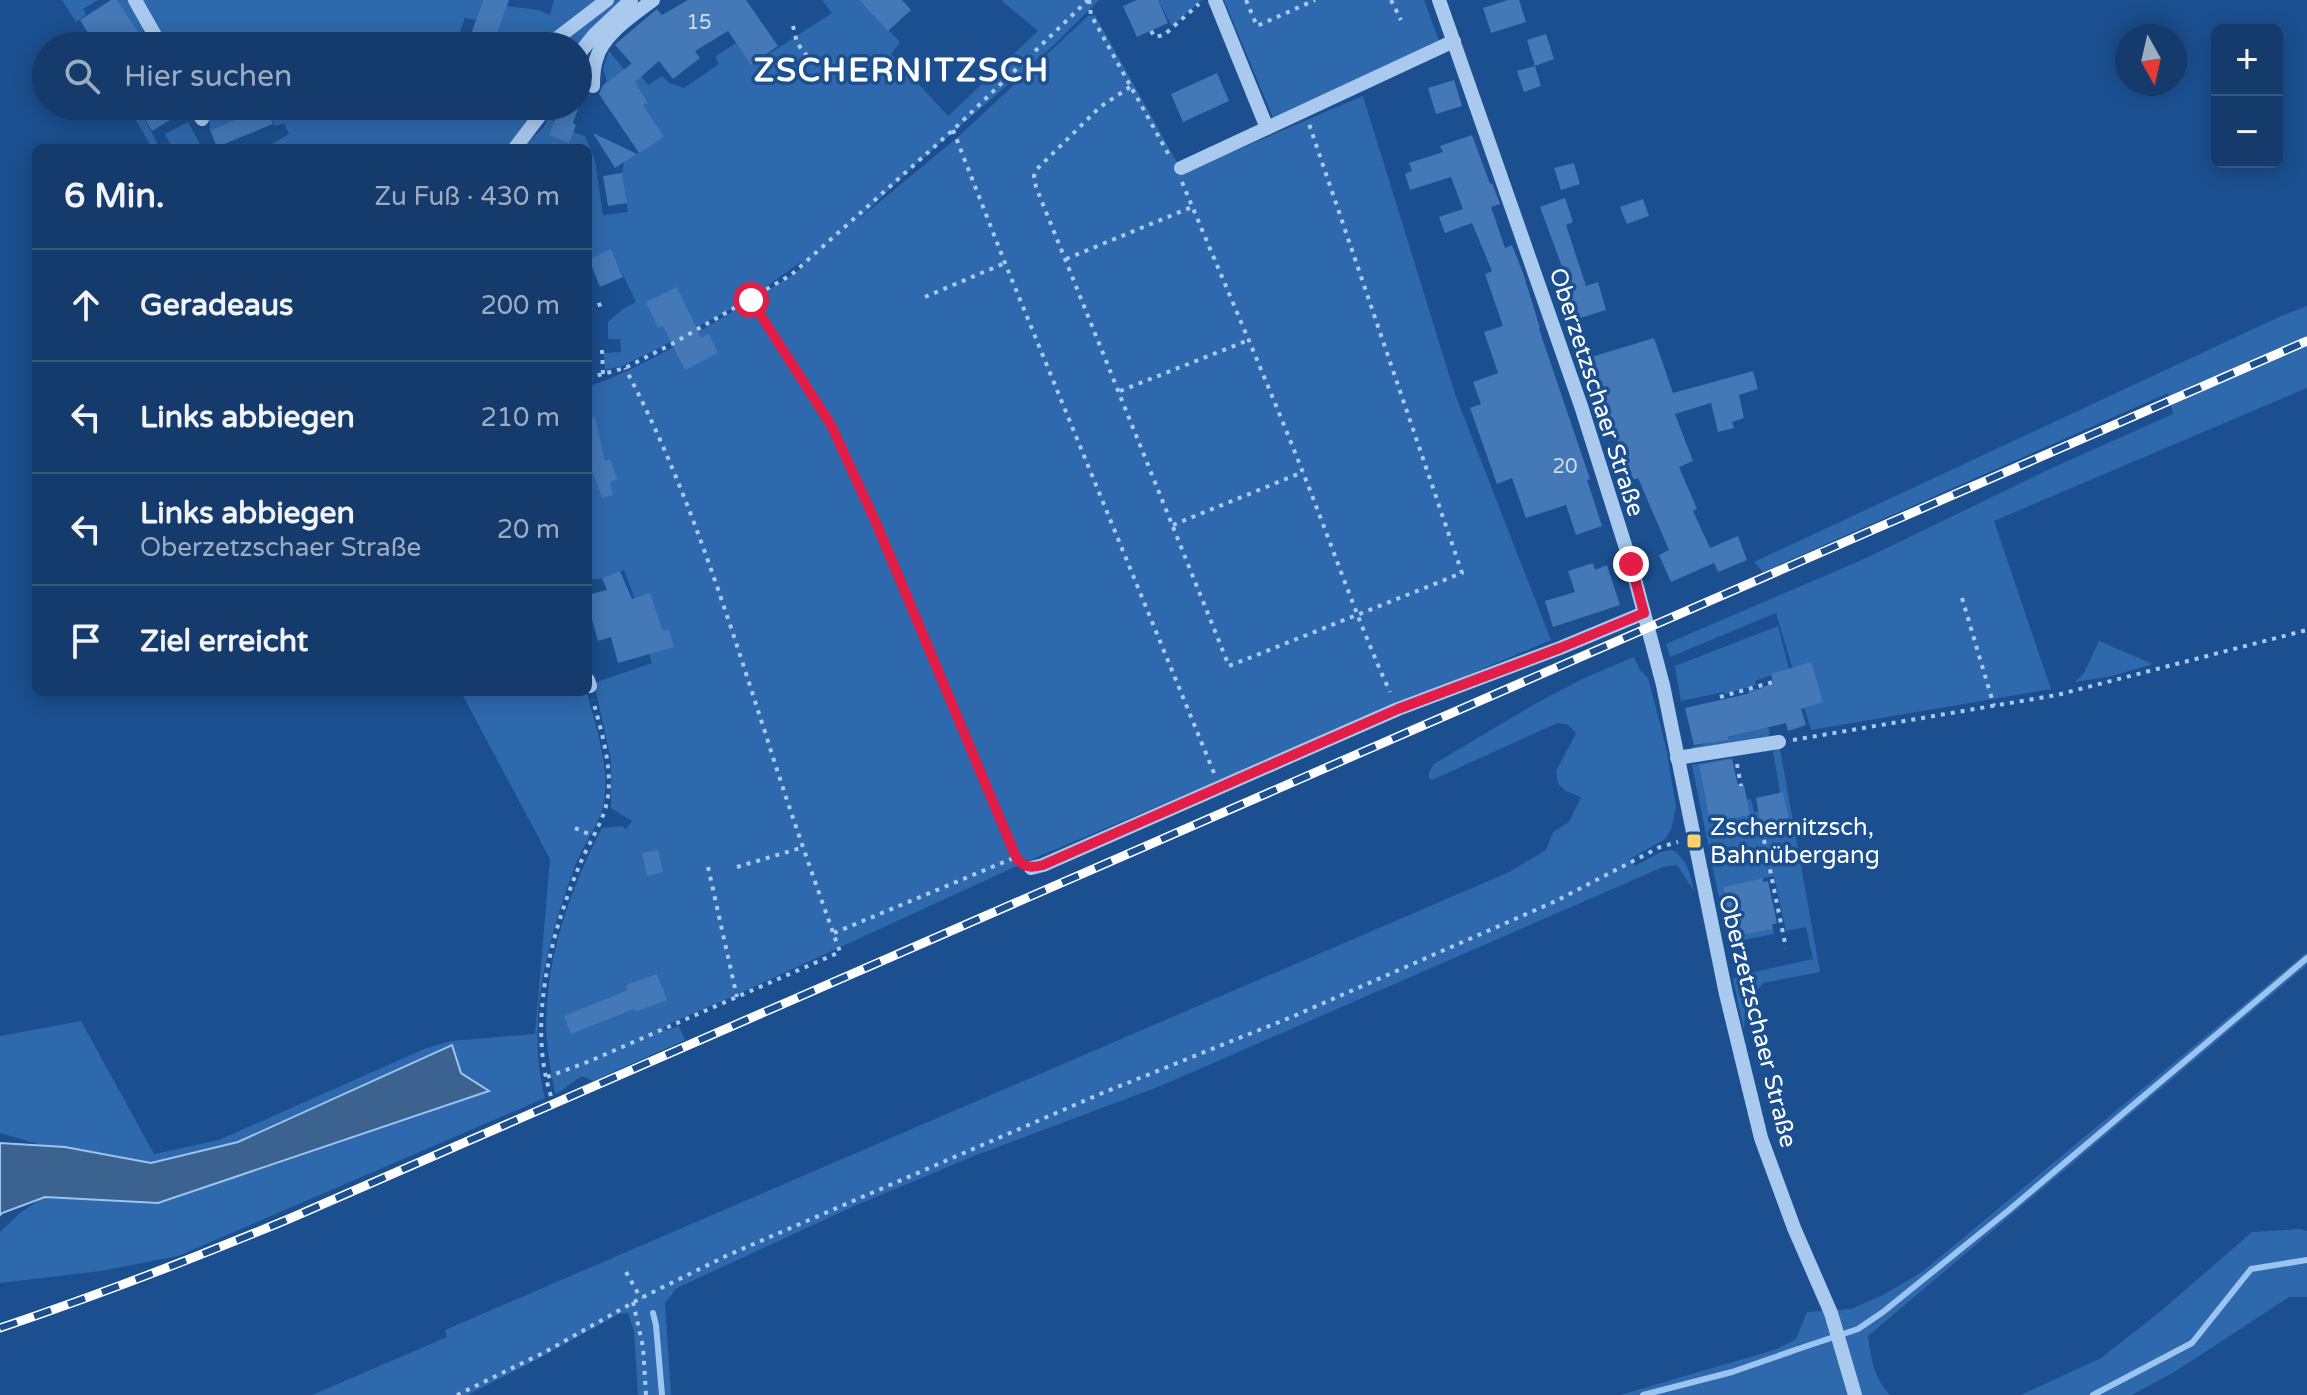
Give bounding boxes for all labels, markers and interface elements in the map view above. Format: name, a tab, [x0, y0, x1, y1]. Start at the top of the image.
house number: 15	[686, 11, 712, 35]
north arrow	[2115, 24, 2187, 96]
map controls	[2211, 24, 2283, 168]
button: +	[2211, 24, 2283, 96]
search box	[32, 32, 592, 120]
district label: ZSCHERNITZSCH	[754, 52, 1050, 90]
icon: search	[60, 54, 104, 98]
text: Hier suchen	[124, 58, 292, 95]
button: −	[2211, 96, 2283, 168]
text: 6 Min.	[64, 176, 165, 217]
text: Zu Fuß · 430 m	[374, 181, 560, 212]
street label: Oberzetzschaer Straße	[1543, 264, 1650, 520]
route start	[733, 282, 769, 318]
icon: ahead	[64, 283, 108, 327]
text: Geradeaus	[140, 287, 293, 324]
text: 200 m	[480, 290, 560, 321]
icon: left	[64, 395, 108, 439]
text: Links abbiegen	[140, 399, 355, 436]
text: 210 m	[480, 402, 560, 433]
house number: 20	[1552, 455, 1578, 479]
text: Links abbiegen	[140, 495, 355, 532]
icon: left	[64, 507, 108, 551]
text: 20 m	[497, 514, 560, 545]
text: Oberzetzschaer Straße	[140, 532, 421, 563]
route end	[1613, 546, 1649, 582]
icon: arrive	[64, 619, 108, 663]
text: Ziel erreicht	[140, 623, 308, 660]
place label: Zschernitzsch, Bahnübergang	[1710, 813, 1880, 870]
marker: Zschernitzsch, Bahnübergang	[1685, 832, 1703, 850]
street label: Oberzetzschaer Straße	[1712, 892, 1803, 1151]

